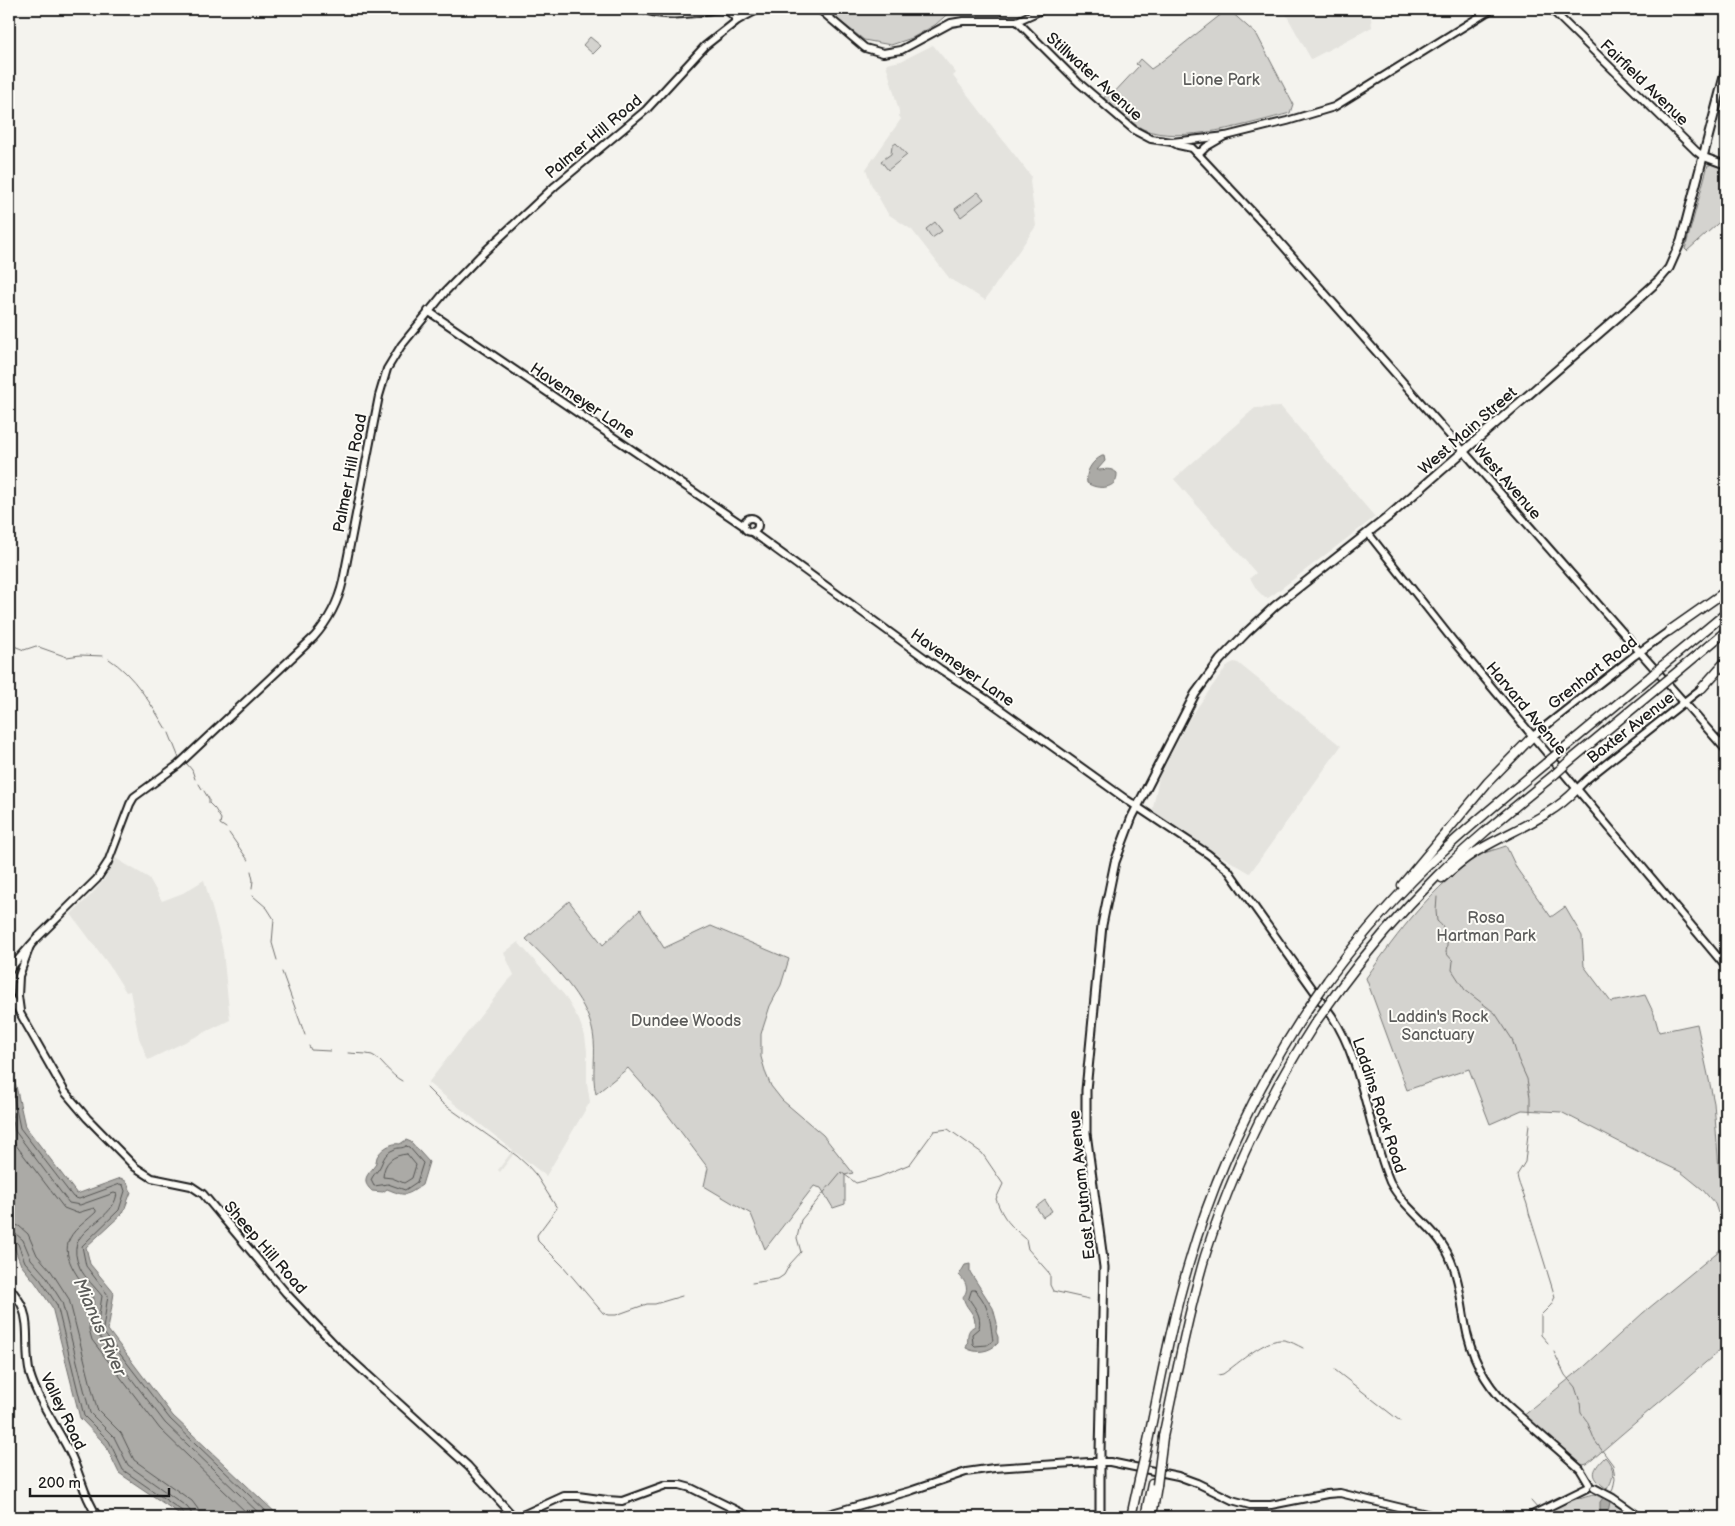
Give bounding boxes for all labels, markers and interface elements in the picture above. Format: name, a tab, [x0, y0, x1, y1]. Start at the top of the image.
street label: Stillwater Avenue	[1042, 29, 1146, 126]
street label: Fairfield Avenue	[1596, 36, 1692, 130]
park label: Lione Park	[1183, 71, 1260, 90]
street label: Palmer Hill Road	[542, 91, 646, 183]
street label: Havemeyer Lane	[526, 359, 639, 444]
street label: West Main Street	[1415, 383, 1521, 479]
street label: Palmer Hill Road	[330, 412, 371, 534]
street label: West Avenue	[1469, 440, 1545, 524]
street label: Havemeyer Lane	[907, 625, 1018, 711]
street label: Grenhart Road	[1545, 633, 1641, 714]
street label: Harvard Avenue	[1481, 659, 1571, 760]
street label: Baxter Avenue	[1584, 688, 1679, 768]
park label: Rosa Hartman Park	[1436, 909, 1536, 946]
park label: Laddin's Rock Sanctuary	[1388, 1008, 1488, 1045]
park label: Dundee Woods	[631, 1012, 741, 1031]
street label: Laddins Rock Road	[1348, 1036, 1409, 1175]
street label: East Putnam Avenue	[1065, 1109, 1100, 1260]
street label: Sheep Hill Road	[219, 1198, 310, 1298]
water label: Mianus River	[69, 1275, 131, 1381]
street label: Valley Road	[36, 1370, 89, 1453]
scale bar	[30, 1466, 169, 1498]
text: 200 m	[38, 1474, 81, 1493]

